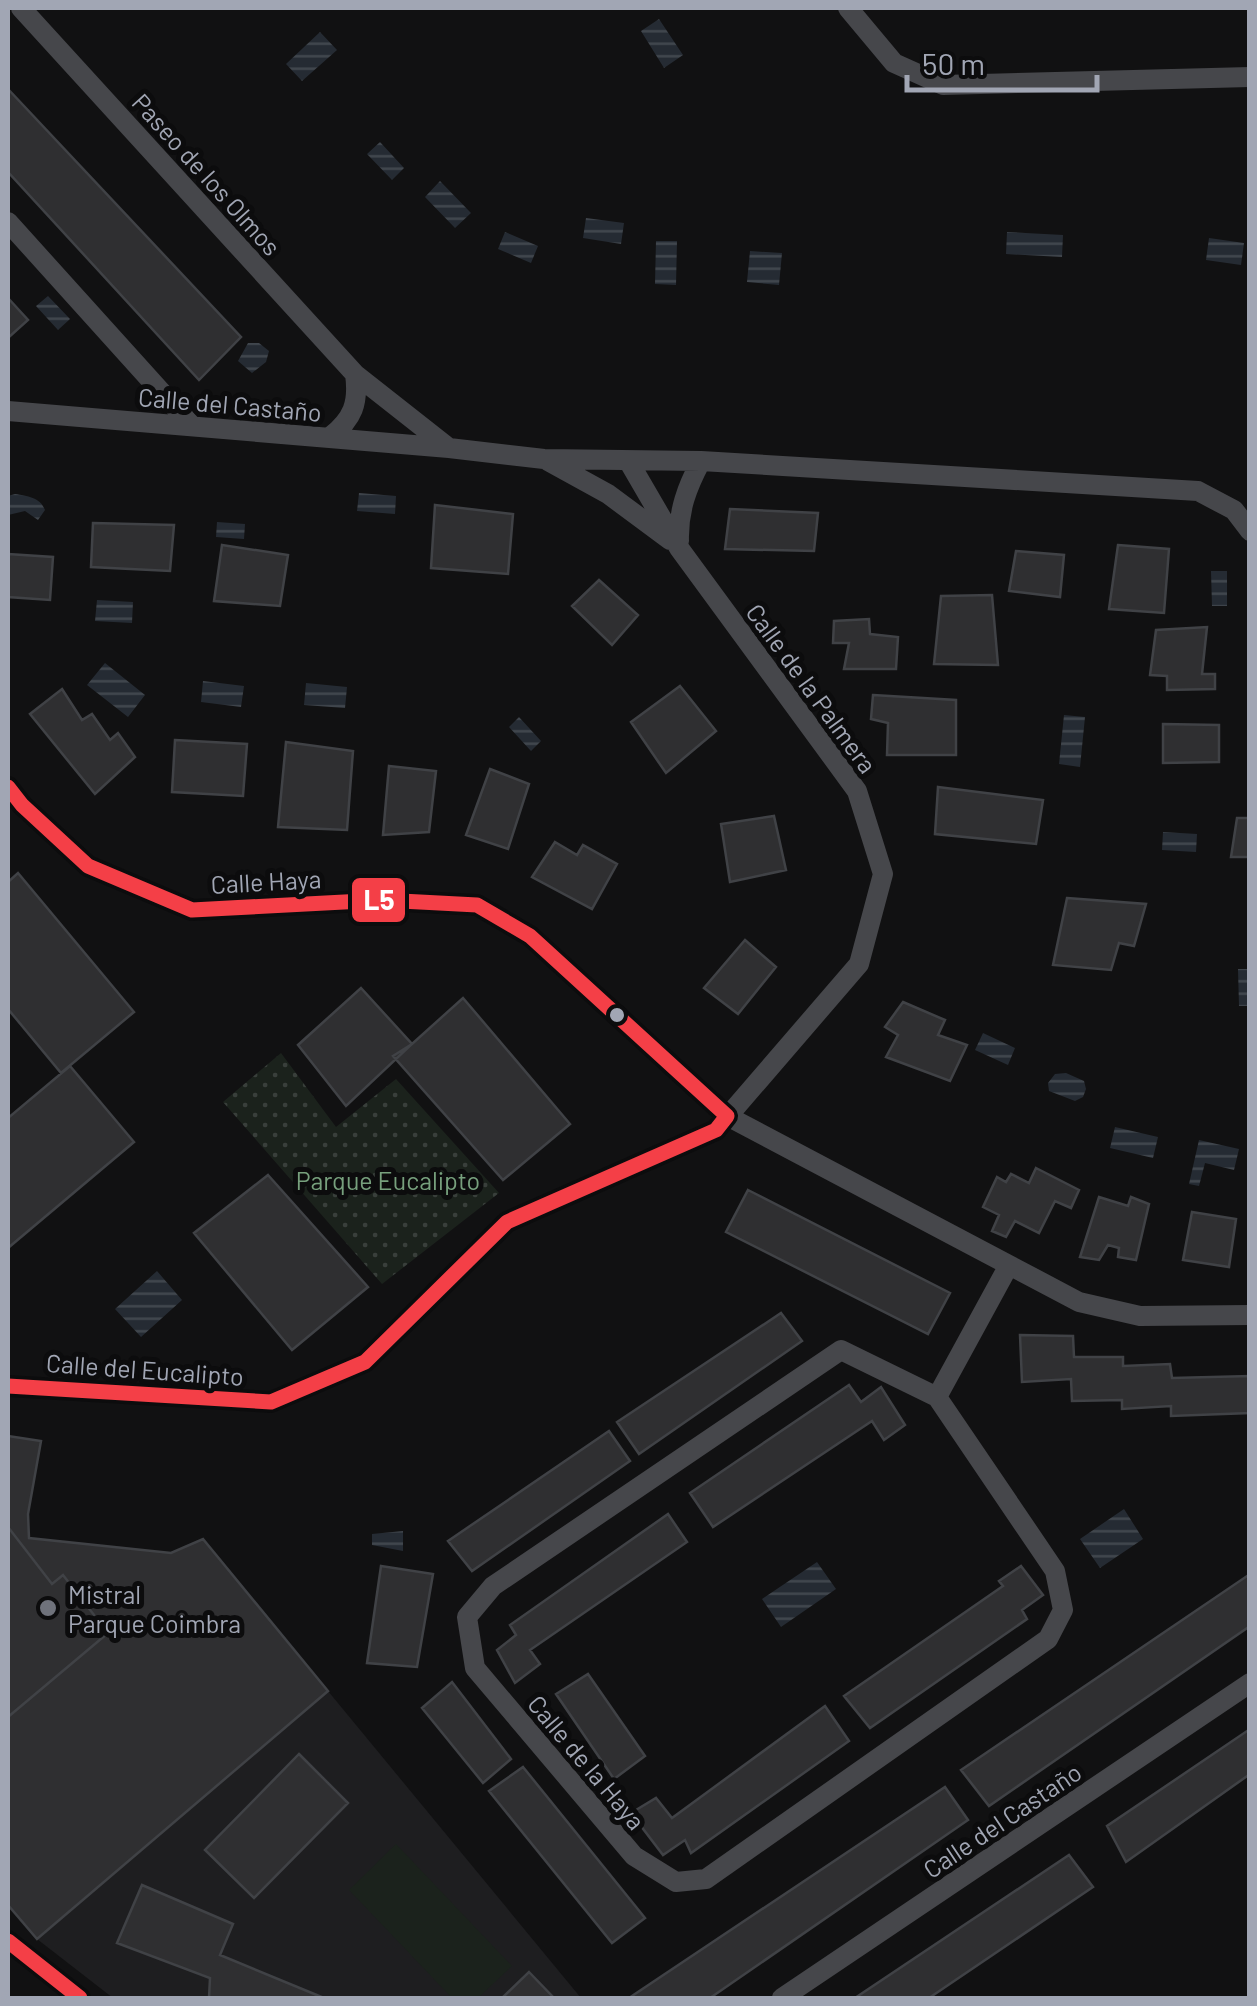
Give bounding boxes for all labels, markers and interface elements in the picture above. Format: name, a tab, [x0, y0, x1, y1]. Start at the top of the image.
scale bar	[907, 30, 1097, 92]
text: 50 m	[922, 45, 985, 81]
street label: Paseo de los Olmos	[126, 87, 288, 261]
street label: Calle del Castaño	[137, 381, 323, 427]
street label: Calle de la Palmera	[740, 597, 884, 779]
street label: Calle Haya	[210, 863, 322, 899]
line badge: L5	[350, 876, 407, 924]
text: L5	[363, 882, 395, 916]
unlabelled marker	[607, 1005, 627, 1025]
park label: Parque Eucalipto	[296, 1165, 480, 1195]
street label: Calle del Eucalipto	[45, 1347, 245, 1391]
place label: Mistral Parque Coimbra	[68, 1579, 241, 1638]
marker: Mistral Parque Coimbra	[37, 1597, 59, 1619]
street label: Calle de la Haya	[522, 1689, 652, 1835]
street label: Calle del Castaño	[917, 1756, 1087, 1884]

